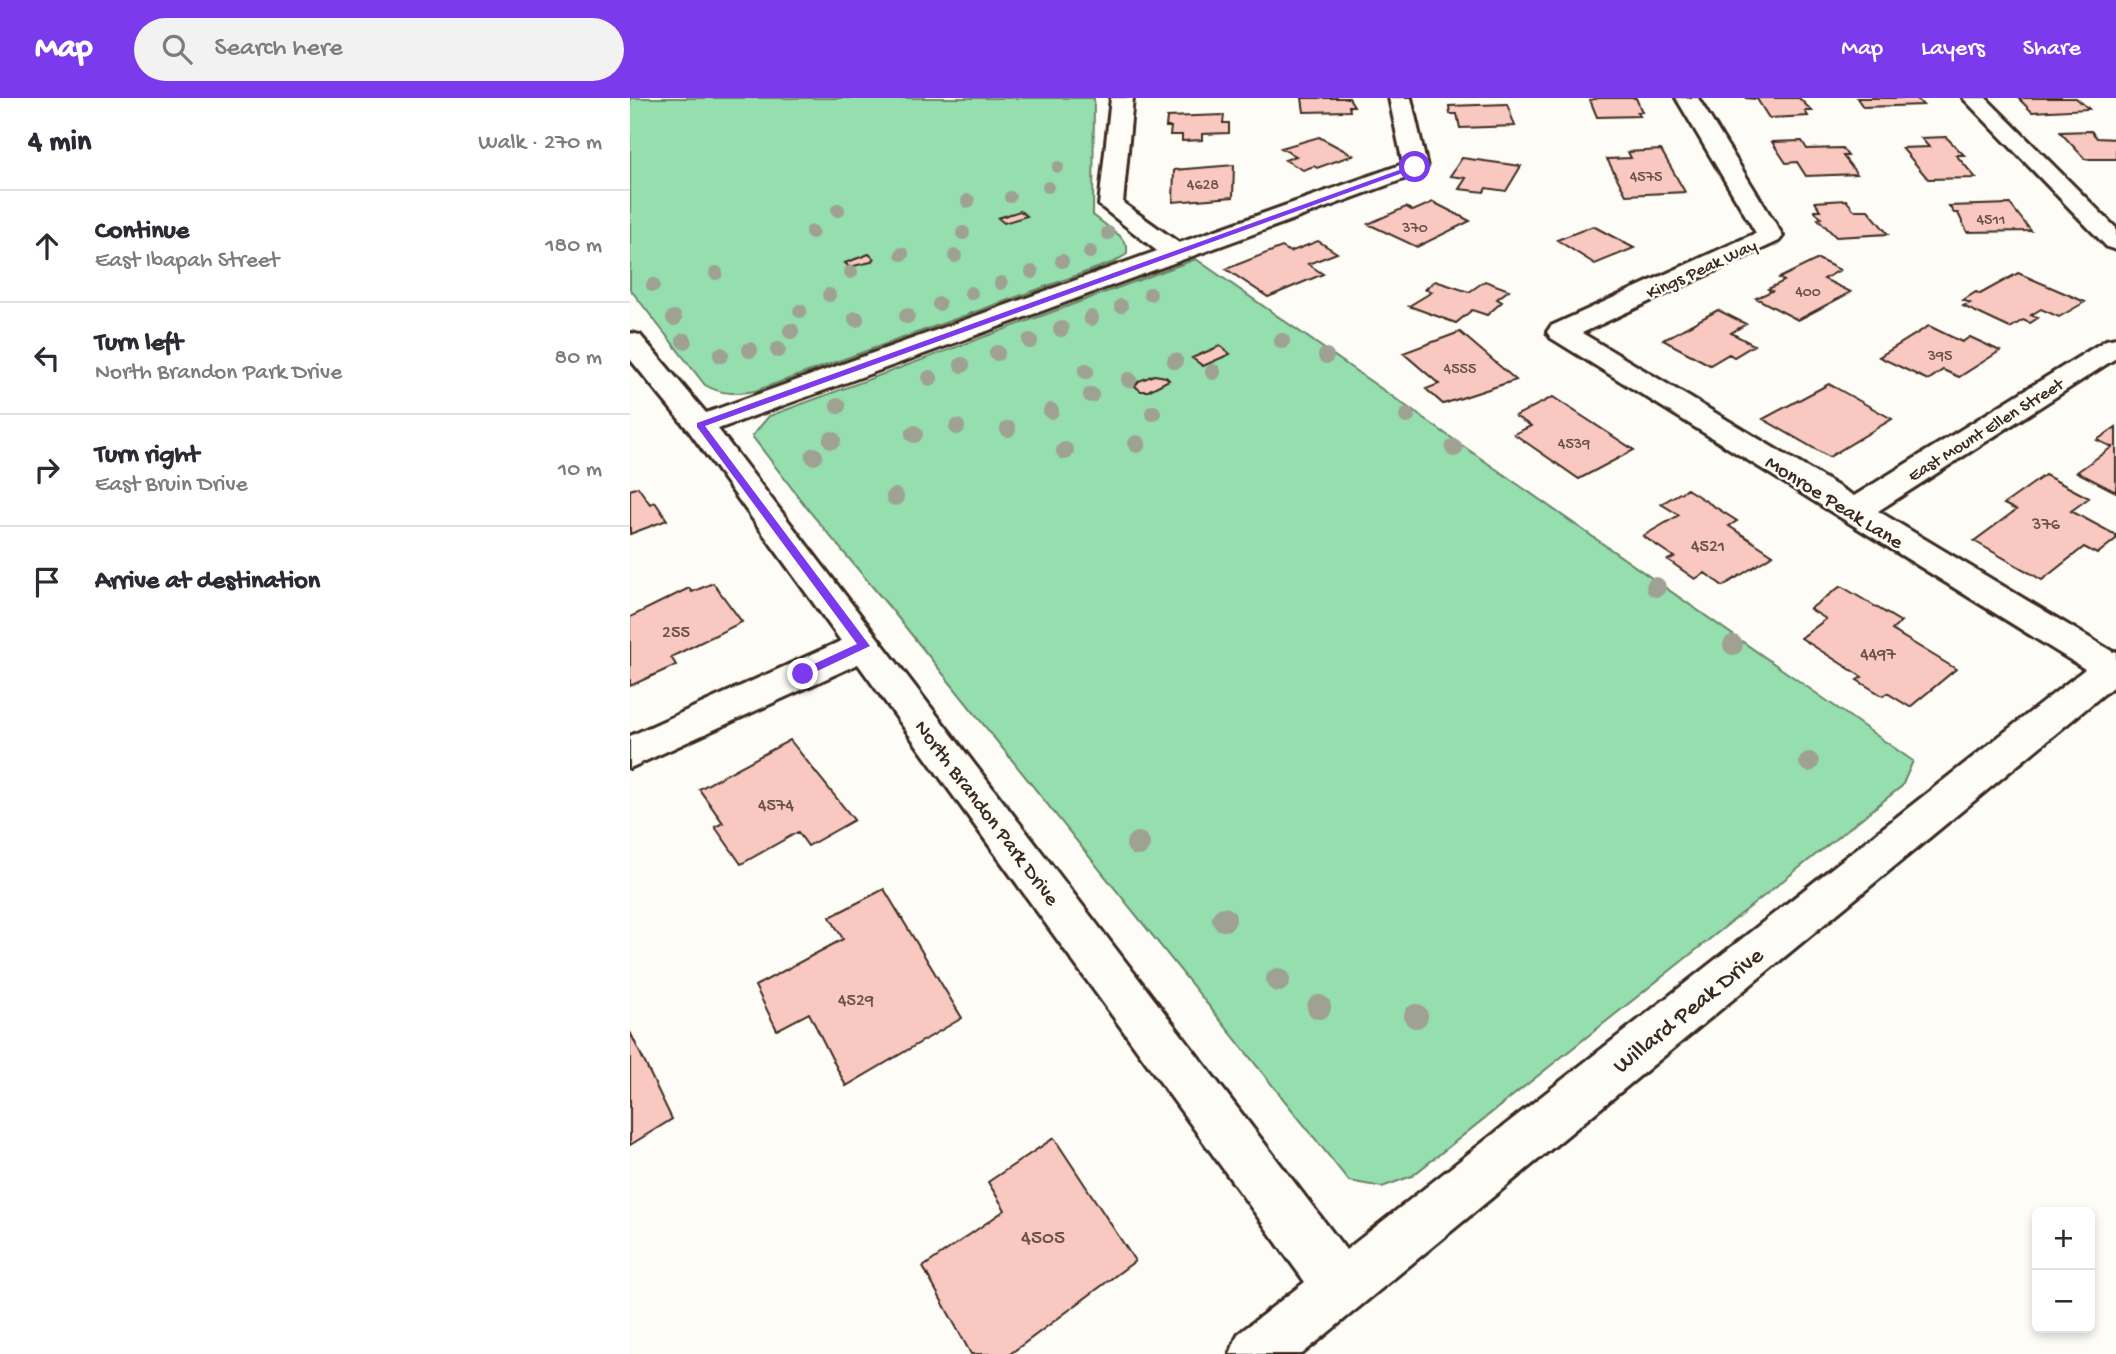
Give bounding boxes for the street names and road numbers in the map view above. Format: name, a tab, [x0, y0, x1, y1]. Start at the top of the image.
street label: Kings Peak Way	[1644, 236, 1761, 305]
street label: East Mount Ellen Street	[1905, 374, 2069, 487]
street label: Monroe Peak Lane	[1759, 451, 1908, 557]
street label: North Brandon Park Drive	[907, 716, 1064, 913]
street label: Willard Peak Drive	[1608, 942, 1771, 1081]

